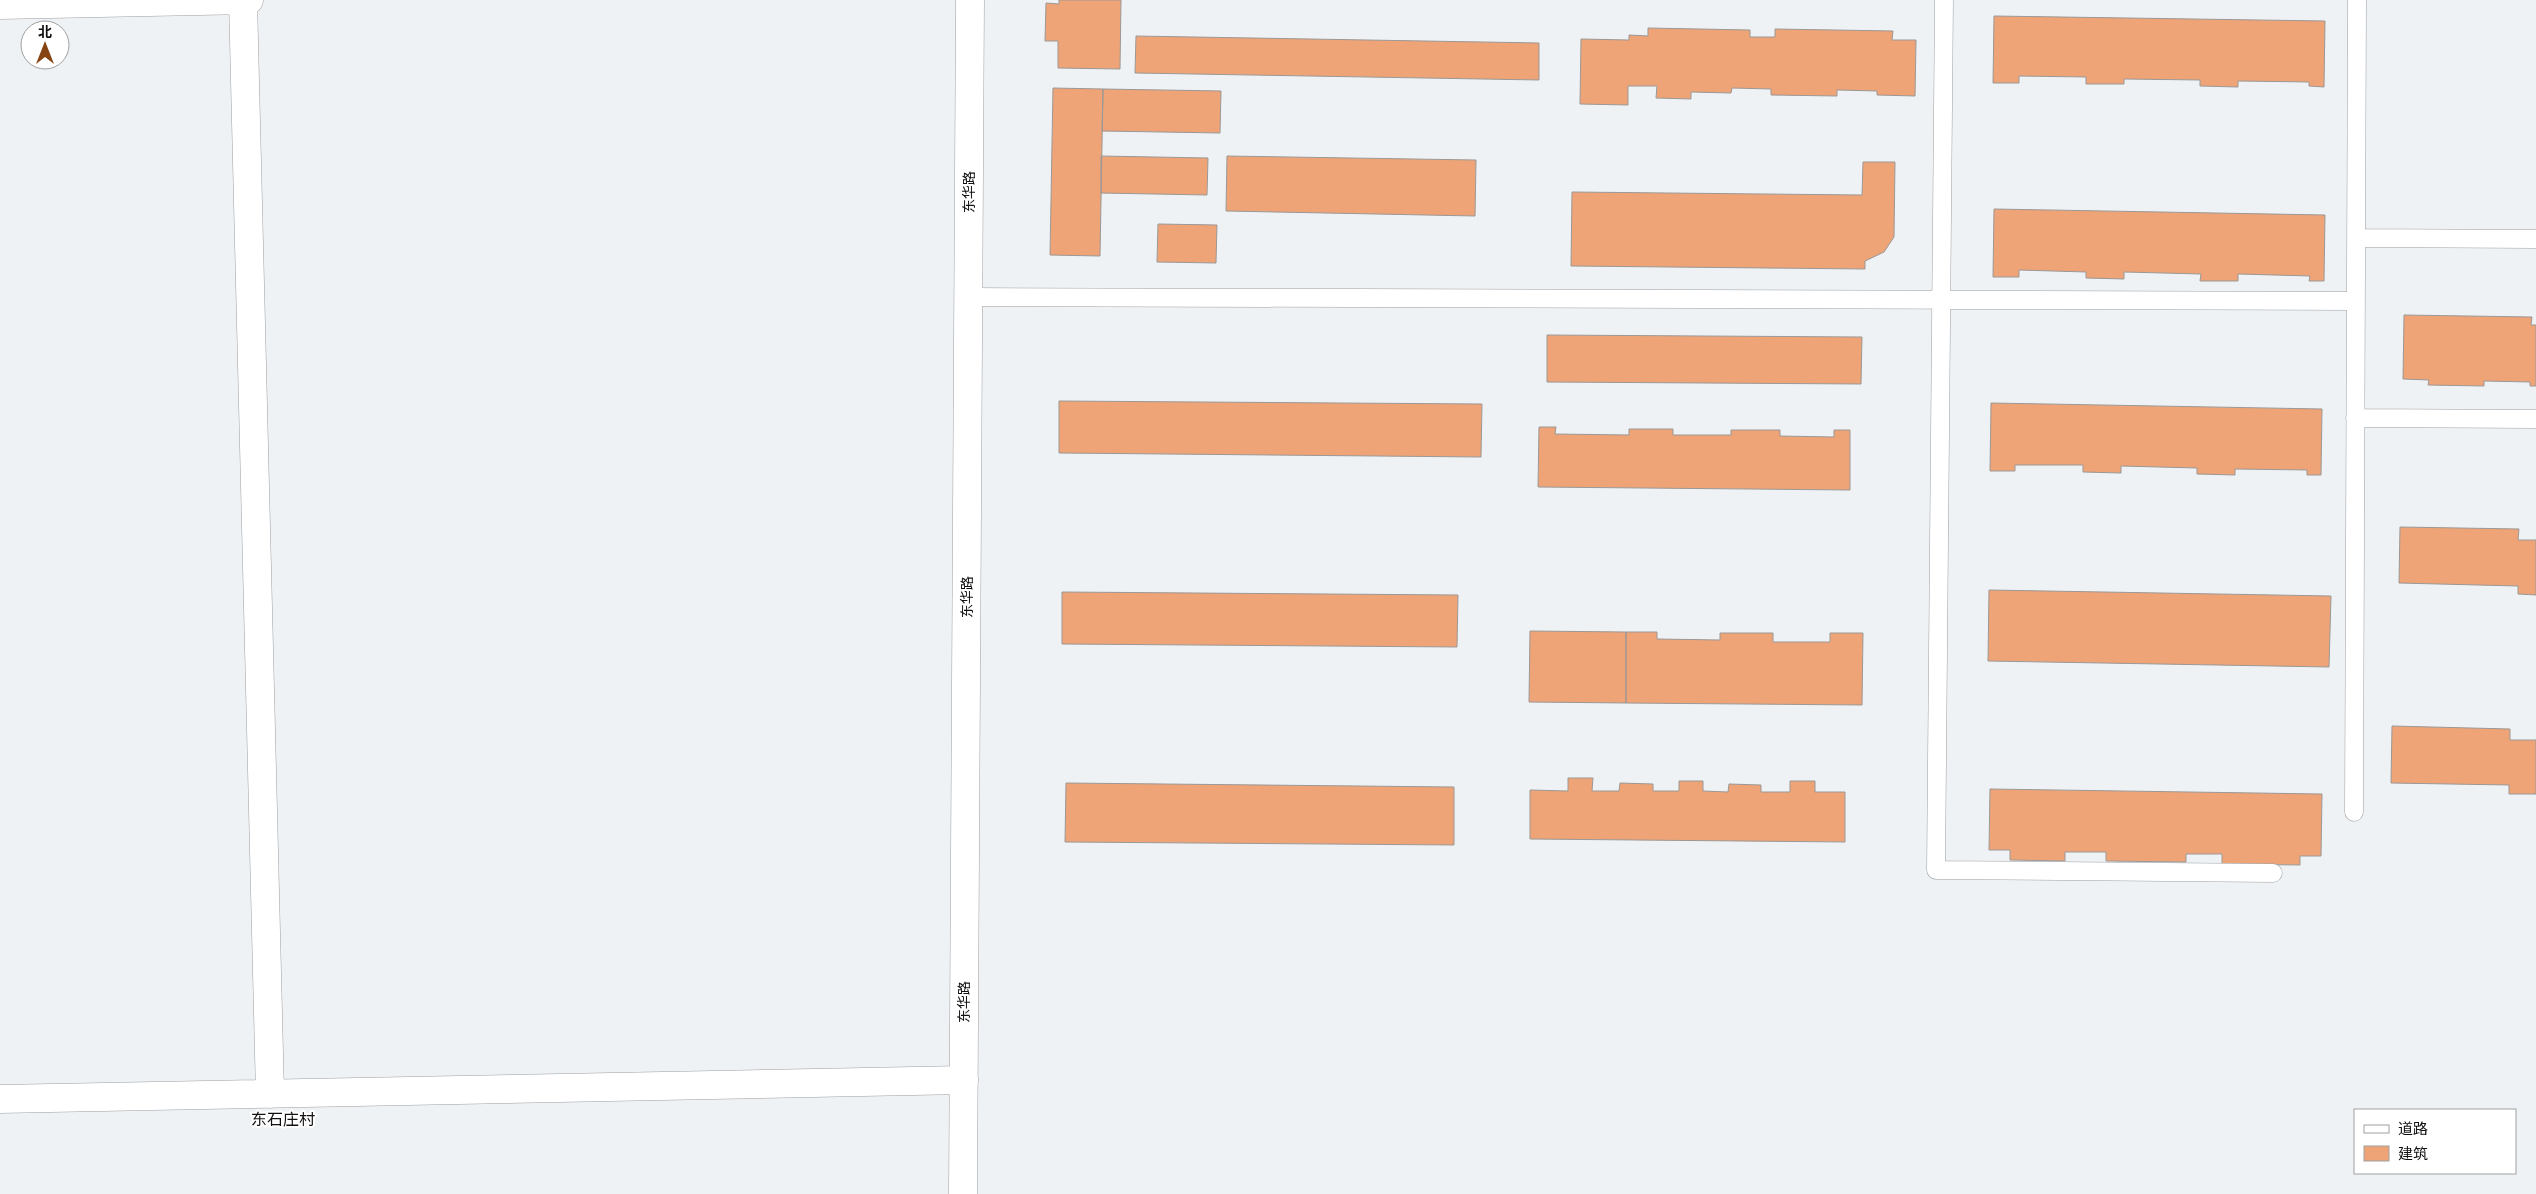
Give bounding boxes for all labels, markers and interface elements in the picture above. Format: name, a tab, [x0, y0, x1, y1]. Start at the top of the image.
north arrow	[20, 20, 70, 70]
text: 北	[38, 22, 52, 41]
street label: 东华路	[959, 171, 978, 213]
street label: 东华路	[957, 576, 976, 618]
street label: 东华路	[954, 981, 973, 1023]
district label: 东石庄村	[251, 1108, 315, 1130]
legend	[2354, 1109, 2516, 1174]
text: 道路	[2398, 1118, 2428, 1138]
text: 建筑	[2398, 1143, 2428, 1163]

